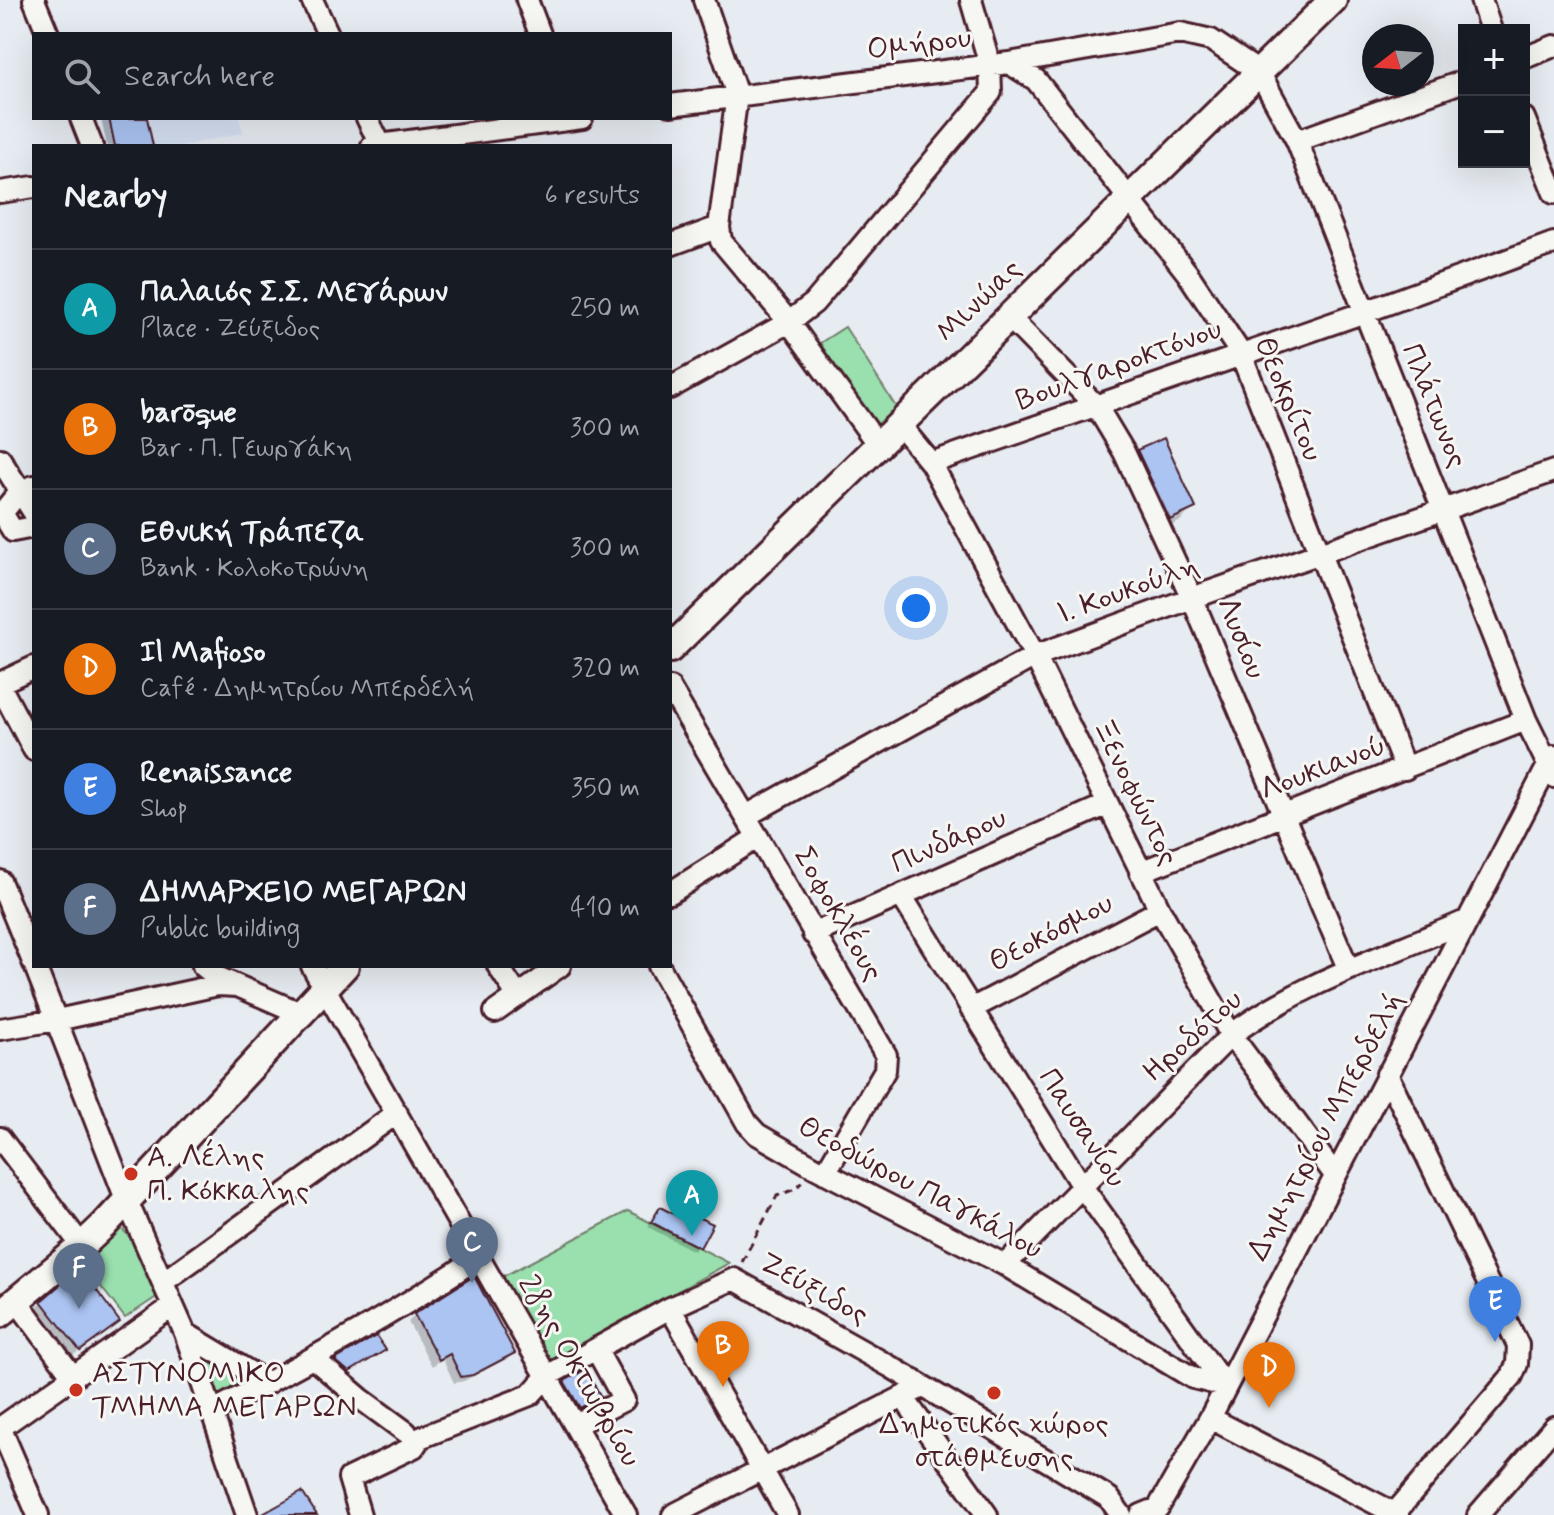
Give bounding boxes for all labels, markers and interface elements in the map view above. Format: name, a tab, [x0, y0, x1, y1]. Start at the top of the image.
street label: Ομήρου	[865, 18, 973, 70]
north arrow	[1362, 24, 1434, 96]
map controls	[1458, 24, 1530, 168]
button: +	[1458, 24, 1530, 96]
search box	[32, 32, 672, 120]
icon: search	[60, 54, 104, 98]
text: Search here	[124, 57, 275, 96]
button: −	[1458, 96, 1530, 168]
text: Nearby	[64, 174, 168, 219]
text: 6 results	[545, 179, 640, 213]
street label: Μινώας	[928, 250, 1030, 352]
text: Παλαιός Σ.Σ. Μεγάρων	[140, 273, 448, 312]
text: A	[81, 292, 99, 326]
text: 250 m	[570, 292, 640, 326]
street label: Βουλγαροκτόνου	[1011, 310, 1227, 420]
text: Place · Ζεύξιδος	[140, 312, 320, 346]
street label: Θεοκρίτου	[1244, 331, 1332, 467]
street label: Πλάτωνος	[1391, 338, 1477, 474]
text: barōque	[140, 393, 237, 432]
text: B	[82, 412, 98, 446]
text: 300 m	[570, 412, 640, 446]
text: Bar · Π. Γεωργάκη	[140, 432, 352, 466]
text: Εθνική Τράπεζα	[140, 513, 364, 552]
text: C	[81, 532, 99, 566]
text: 300 m	[570, 532, 640, 566]
street label: Ι. Κουκούλη	[1052, 546, 1204, 634]
text: Bank · Κολοκοτρώνη	[140, 552, 369, 586]
your location	[896, 588, 936, 628]
street label: Λυσίου	[1207, 591, 1275, 685]
text: Il Mafioso	[140, 633, 266, 672]
text: D	[81, 652, 99, 686]
text: 320 m	[571, 652, 640, 686]
text: Café · Δημητρίου Μπερδελή	[140, 672, 474, 706]
street label: Ξενοφώντος	[1083, 712, 1187, 872]
street label: Λουκιανού	[1255, 726, 1391, 810]
text: Renaissance	[140, 753, 293, 792]
text: E	[82, 772, 98, 806]
text: 350 m	[571, 772, 640, 806]
text: Shop	[140, 792, 188, 826]
street label: Πινδάρου	[885, 798, 1013, 884]
street label: Σοφοκλέους	[784, 840, 892, 988]
text: ΔΗΜΑΡΧΕΙΟ ΜΕΓΑΡΩΝ	[140, 873, 466, 912]
street label: Θεοκόσμου	[982, 884, 1120, 982]
text: F	[83, 892, 97, 926]
text: 410 m	[570, 892, 640, 926]
text: Public building	[140, 912, 300, 946]
street label: Ηροδότου	[1135, 981, 1251, 1091]
street label: Δημητρίου Μπερδελή	[1239, 985, 1413, 1267]
street label: Παυσανίου	[1029, 1061, 1135, 1195]
street label: Θεοδώρου Παγκάλου	[791, 1107, 1049, 1269]
place label: Α. Λέλης Π. Κόκκαλης	[147, 1138, 309, 1211]
marker: Α. Λέλης Π. Κόκκαλης	[122, 1165, 140, 1183]
pin: A	[666, 1170, 718, 1236]
pin: C	[446, 1217, 498, 1283]
pin: F	[53, 1243, 105, 1309]
street label: Ζεύξιδος	[753, 1243, 875, 1335]
street label: 28ης Οκτωβρίου	[508, 1268, 650, 1474]
pin: E	[1469, 1276, 1521, 1342]
pin: B	[697, 1321, 749, 1387]
pin: D	[1243, 1342, 1295, 1408]
place label: ΑΣΤΥΝΟΜΙΚΟ ΤΜΗΜΑ ΜΕΓΑΡΩΝ	[92, 1354, 356, 1427]
marker: ΑΣΤΥΝΟΜΙΚΟ ΤΜΗΜΑ ΜΕΓΑΡΩΝ	[67, 1381, 85, 1399]
marker: Δημοτικός χώρος στάθμευσης	[985, 1384, 1003, 1402]
place label: Δημοτικός χώρος στάθμευσης	[879, 1405, 1109, 1478]

